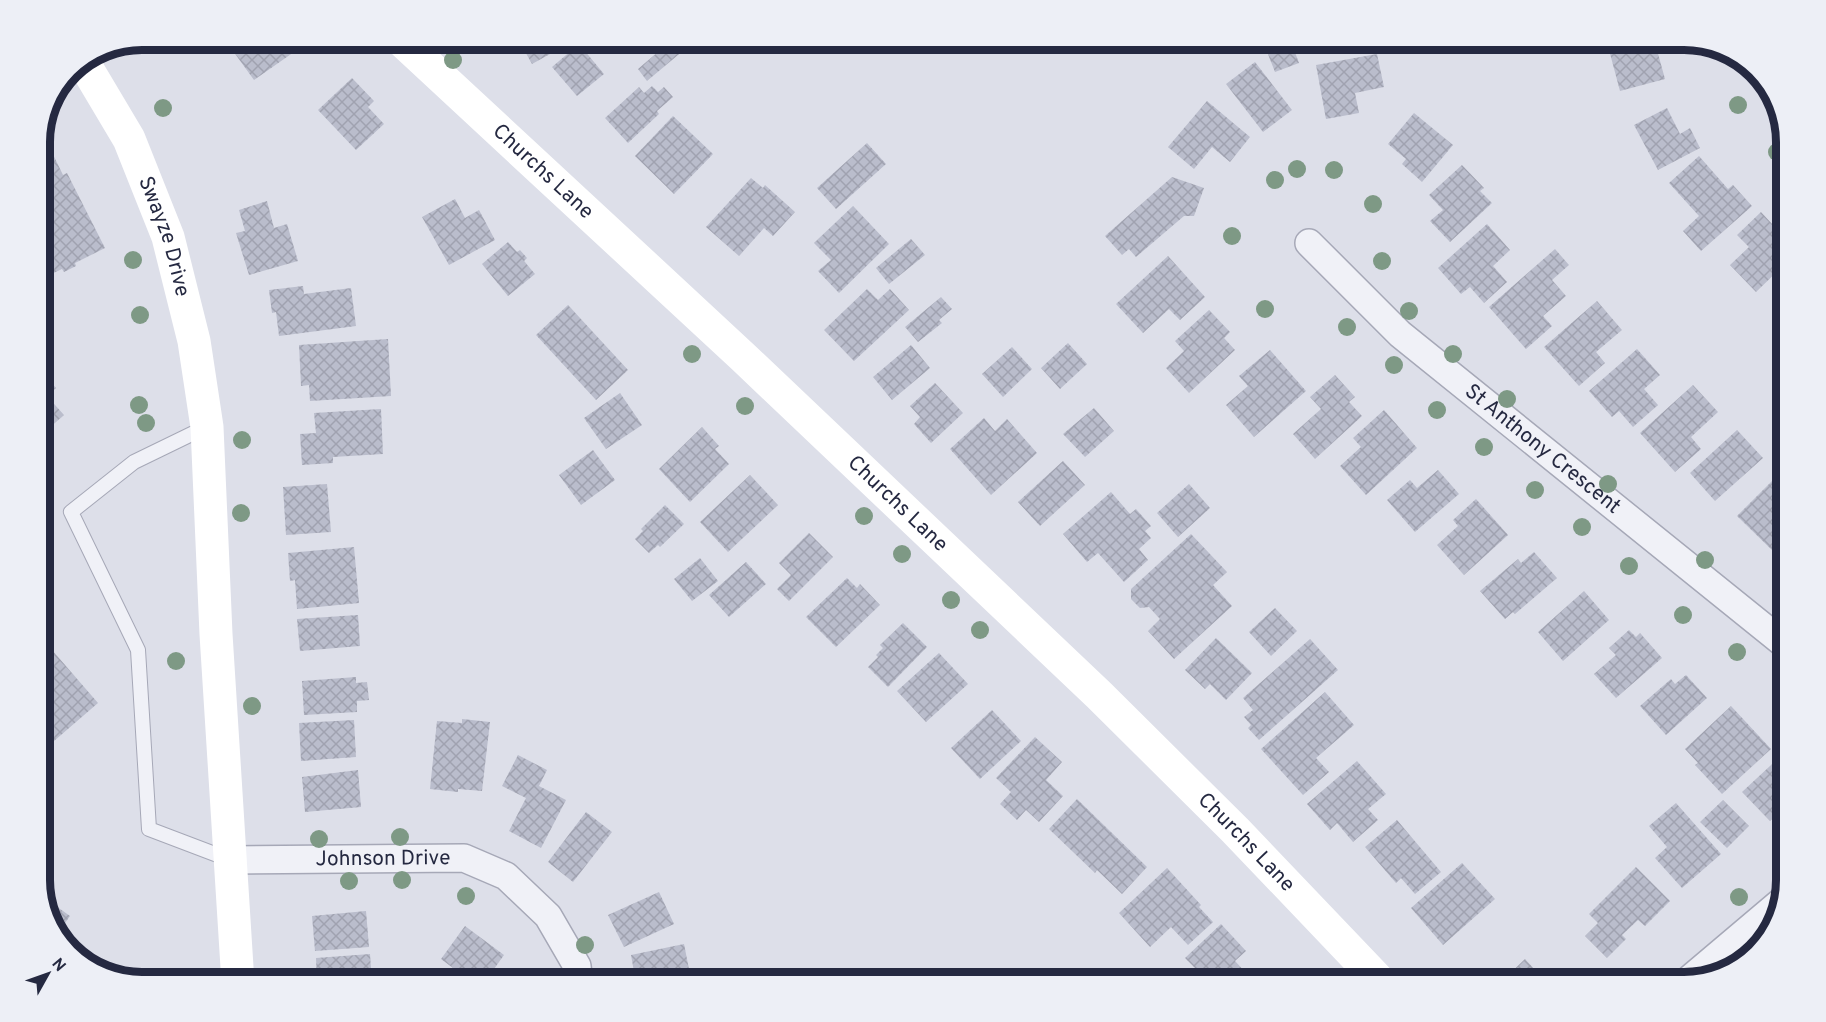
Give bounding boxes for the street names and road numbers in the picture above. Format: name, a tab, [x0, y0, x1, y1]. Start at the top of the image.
street label: Churchs Lane	[487, 118, 599, 225]
street label: Swayze Drive	[132, 173, 196, 300]
street label: St Anthony Crescent	[1459, 378, 1626, 520]
street label: Churchs Lane	[842, 450, 954, 558]
street label: Churchs Lane	[1192, 787, 1301, 898]
street label: Johnson Drive	[315, 845, 451, 873]

